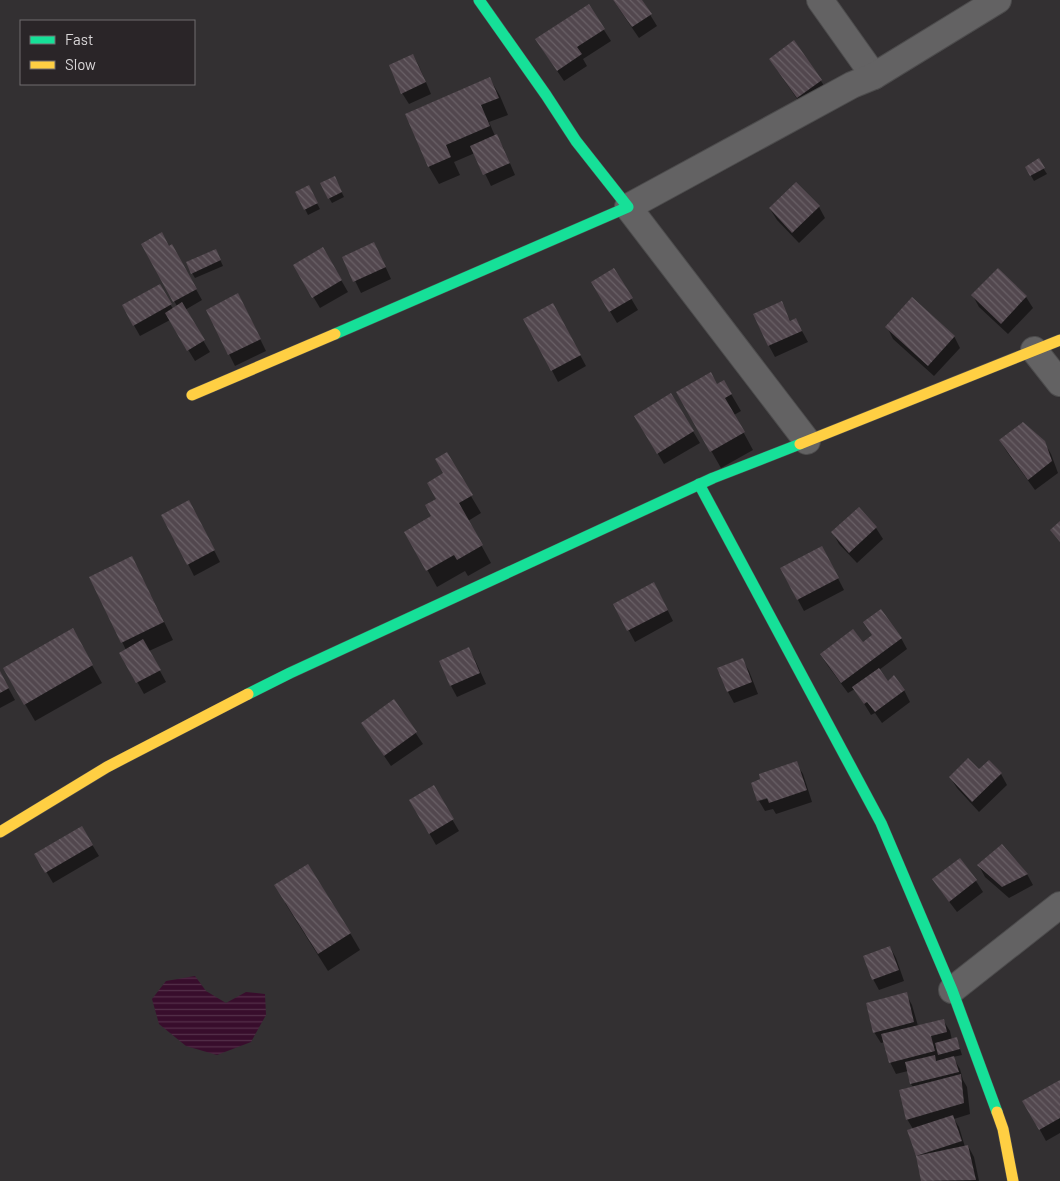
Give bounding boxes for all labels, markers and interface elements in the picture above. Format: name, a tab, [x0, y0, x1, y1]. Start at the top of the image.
legend	[20, 20, 195, 85]
text: Fast	[65, 30, 93, 48]
text: Slow	[65, 55, 96, 73]

